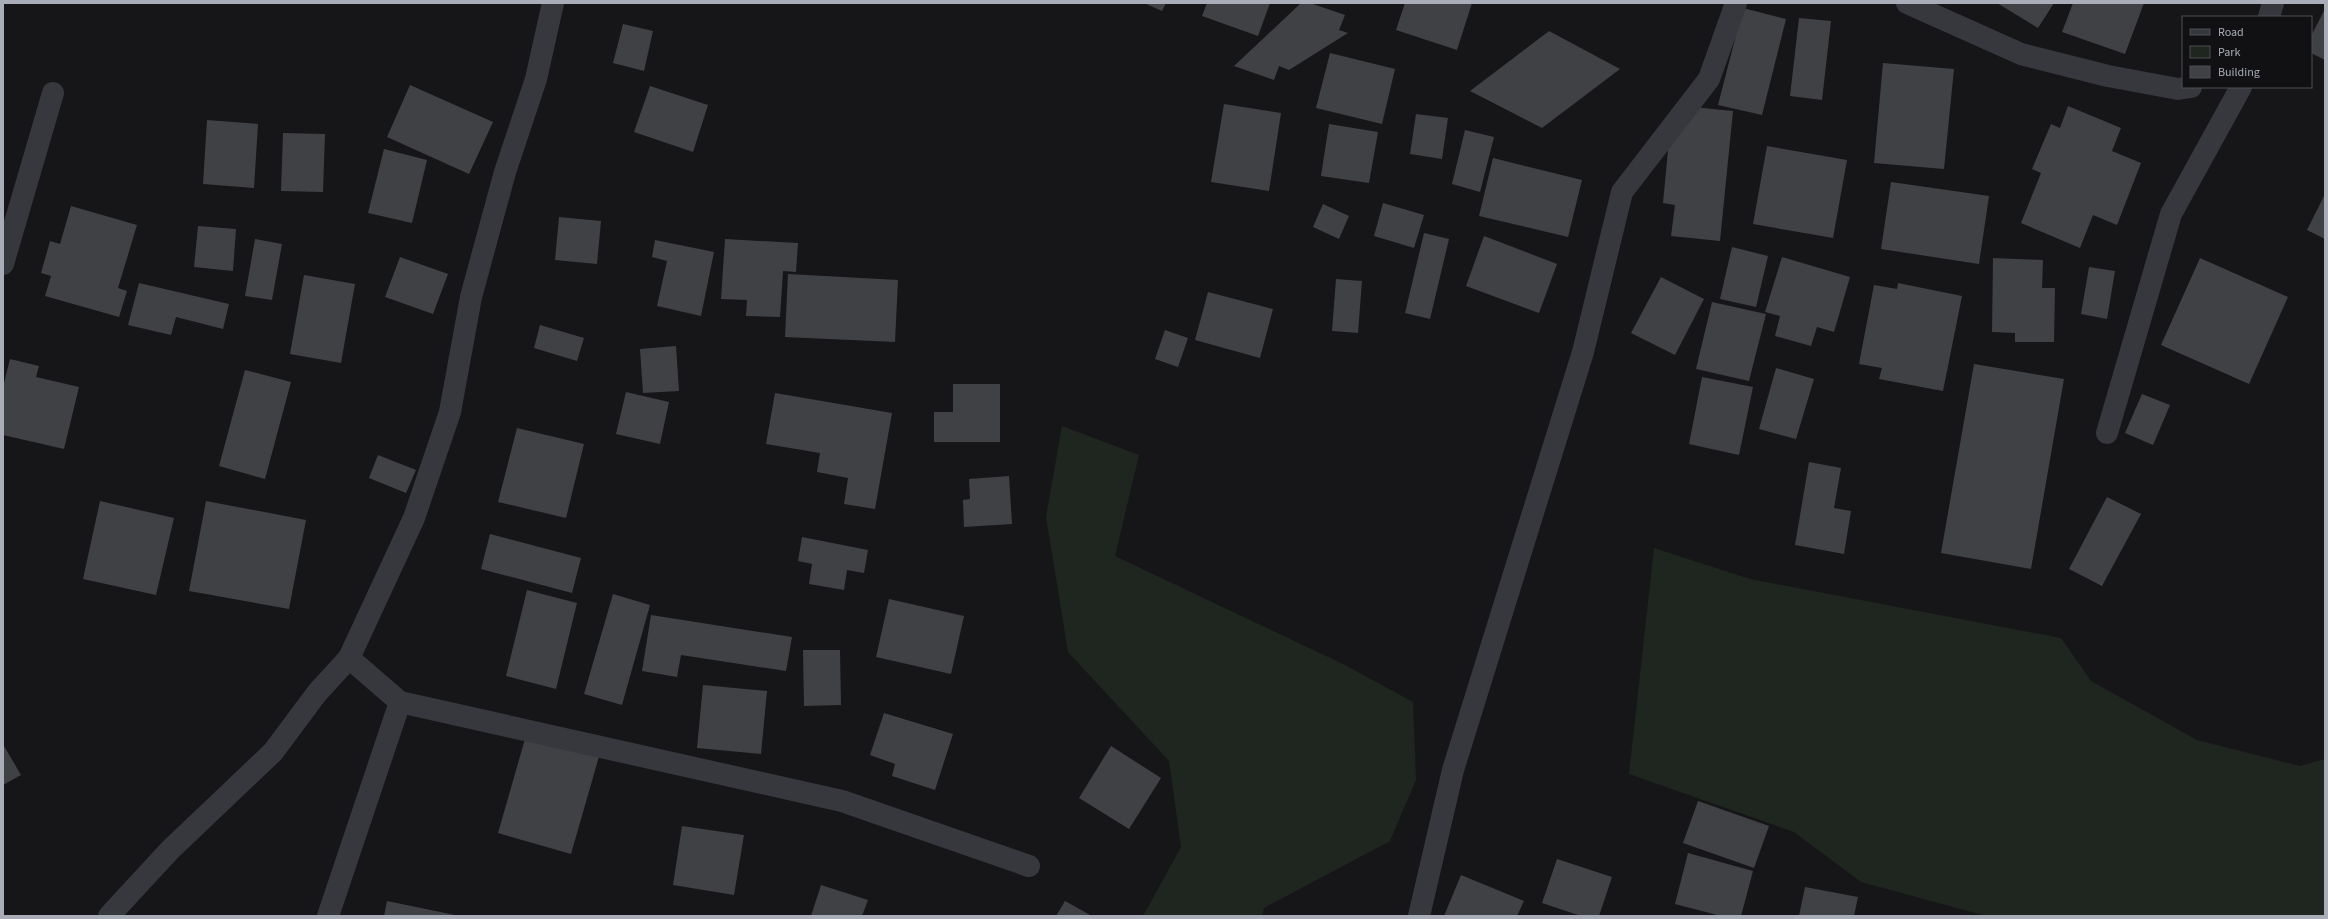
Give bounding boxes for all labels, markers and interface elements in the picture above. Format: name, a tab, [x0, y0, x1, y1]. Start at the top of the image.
legend	[2182, 16, 2312, 88]
text: Road	[2218, 24, 2244, 41]
text: Park	[2218, 44, 2240, 61]
text: Building	[2218, 64, 2260, 81]

